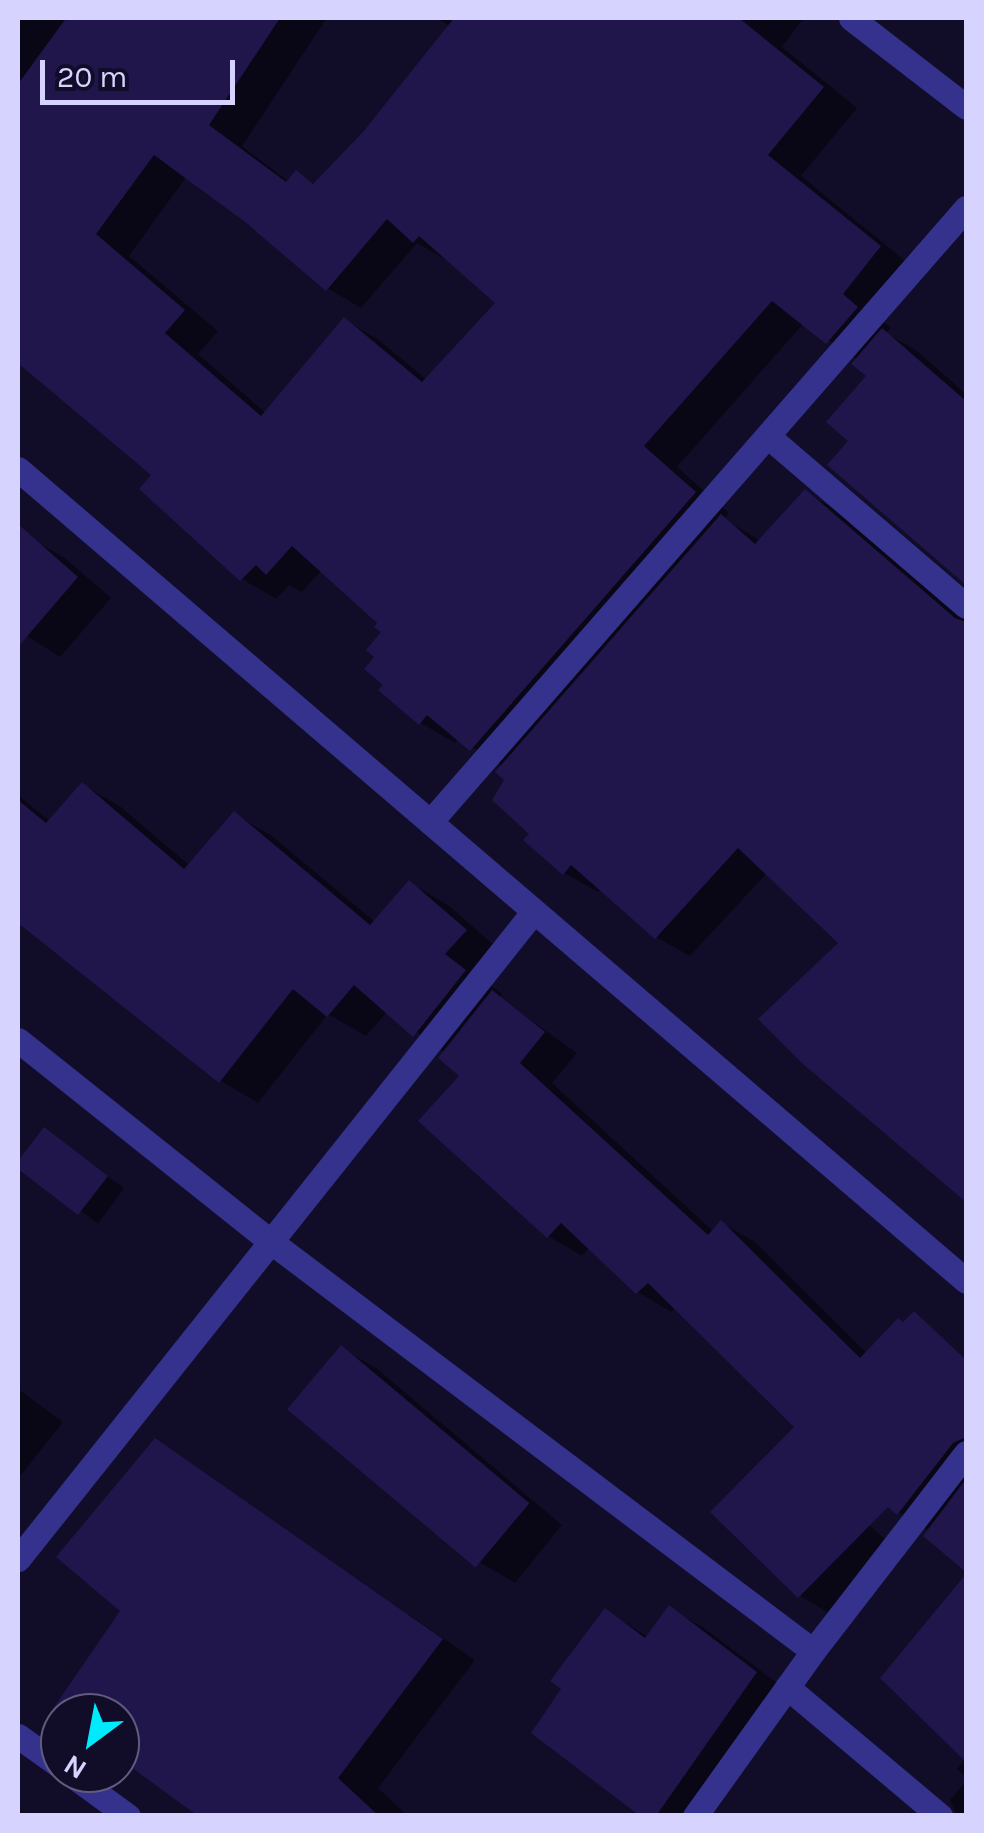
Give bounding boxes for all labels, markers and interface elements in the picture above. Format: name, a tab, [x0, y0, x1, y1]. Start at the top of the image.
scale bar	[45, 40, 240, 102]
text: 20 m	[57, 59, 127, 95]
north arrow	[40, 1693, 140, 1793]
text: N	[58, 1748, 92, 1786]

